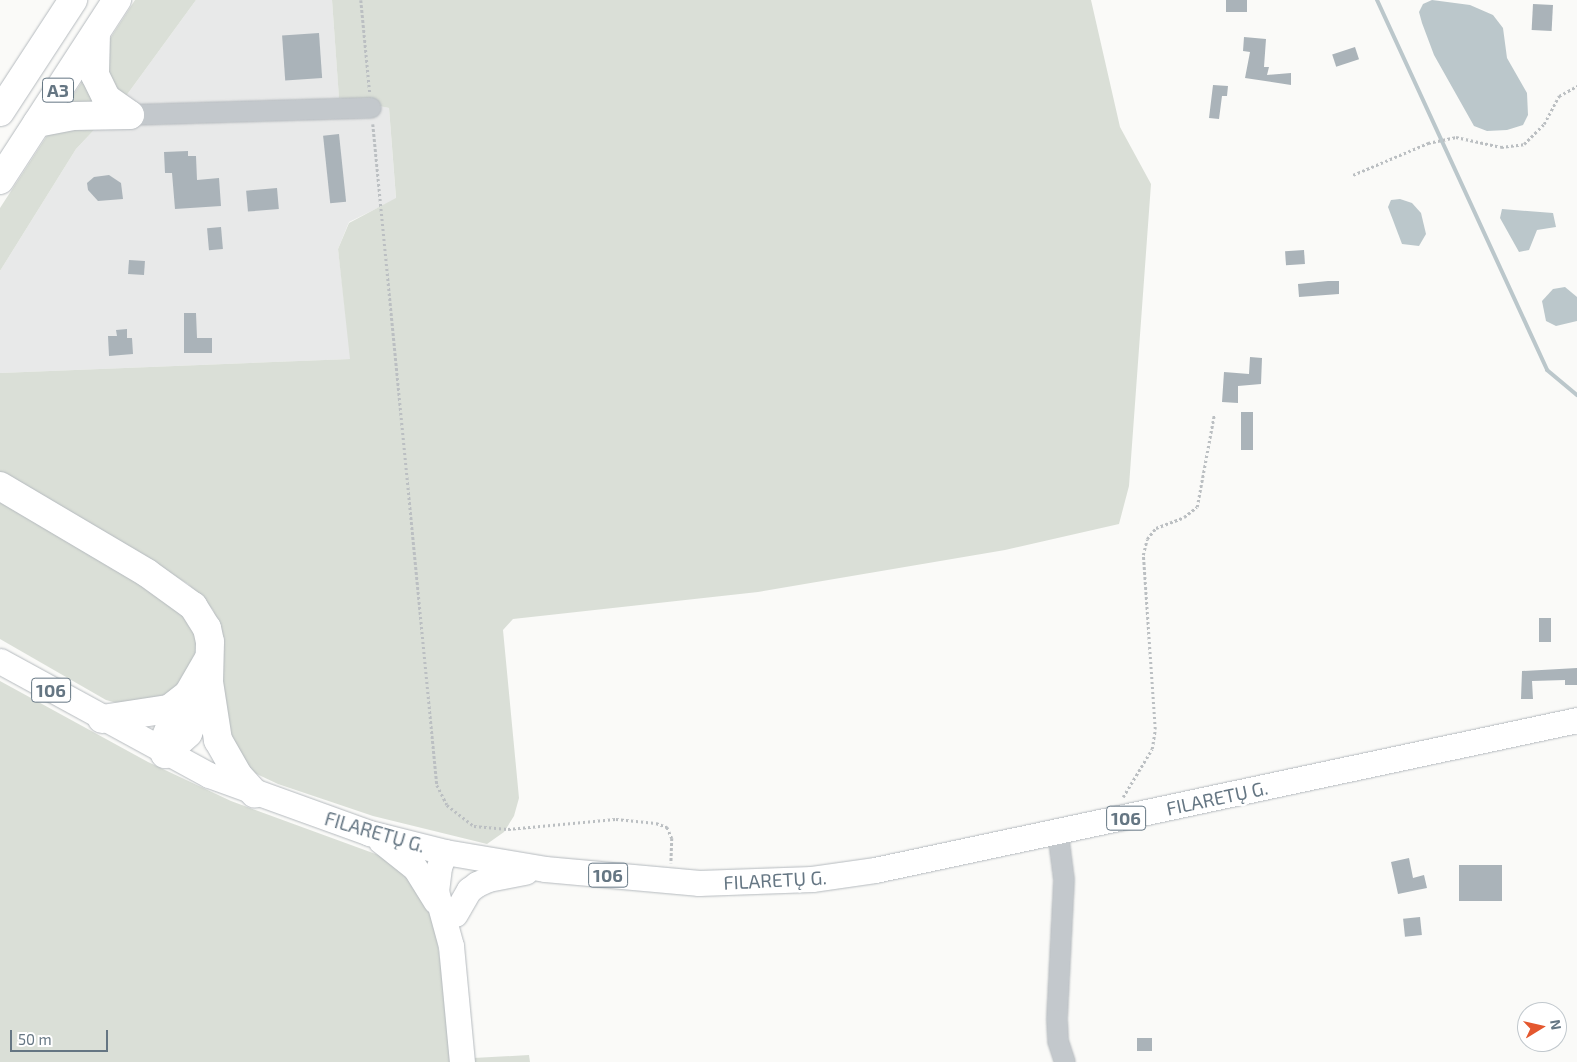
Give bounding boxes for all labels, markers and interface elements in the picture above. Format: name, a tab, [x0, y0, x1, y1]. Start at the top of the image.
road number: A3	[42, 74, 74, 106]
road number: 106	[31, 674, 71, 706]
street label: FILARETŲ G.	[1164, 776, 1270, 820]
road number: 106	[1106, 802, 1146, 834]
street label: FILARETŲ G.	[322, 807, 428, 857]
road number: 106	[588, 860, 628, 890]
street label: FILARETŲ G.	[723, 866, 827, 894]
north arrow	[1517, 1002, 1567, 1052]
text: N	[1547, 1018, 1566, 1031]
scale bar	[12, 1020, 110, 1052]
text: 50 m	[18, 1030, 52, 1048]

